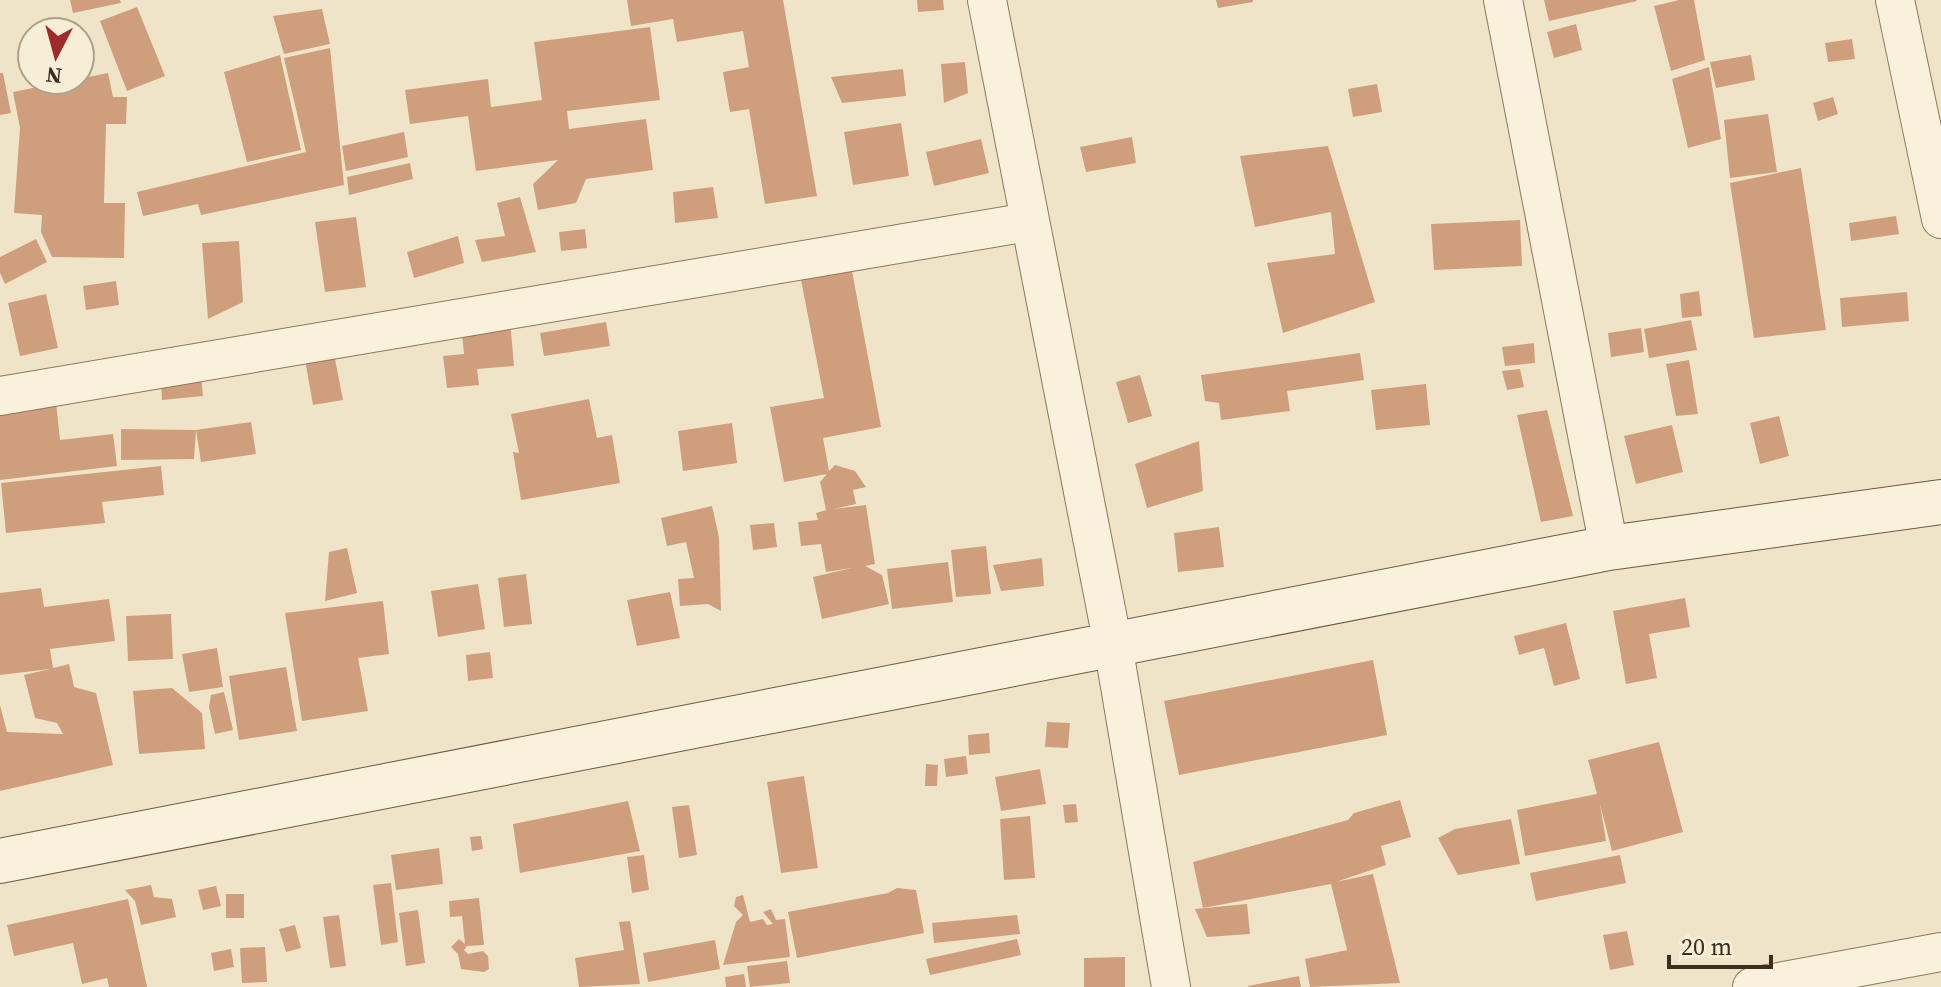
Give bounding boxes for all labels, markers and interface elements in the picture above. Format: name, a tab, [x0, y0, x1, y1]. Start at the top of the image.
north arrow	[16, 16, 96, 96]
text: N	[44, 60, 63, 92]
scale bar	[1669, 919, 1771, 969]
text: 20 m	[1681, 930, 1732, 963]

